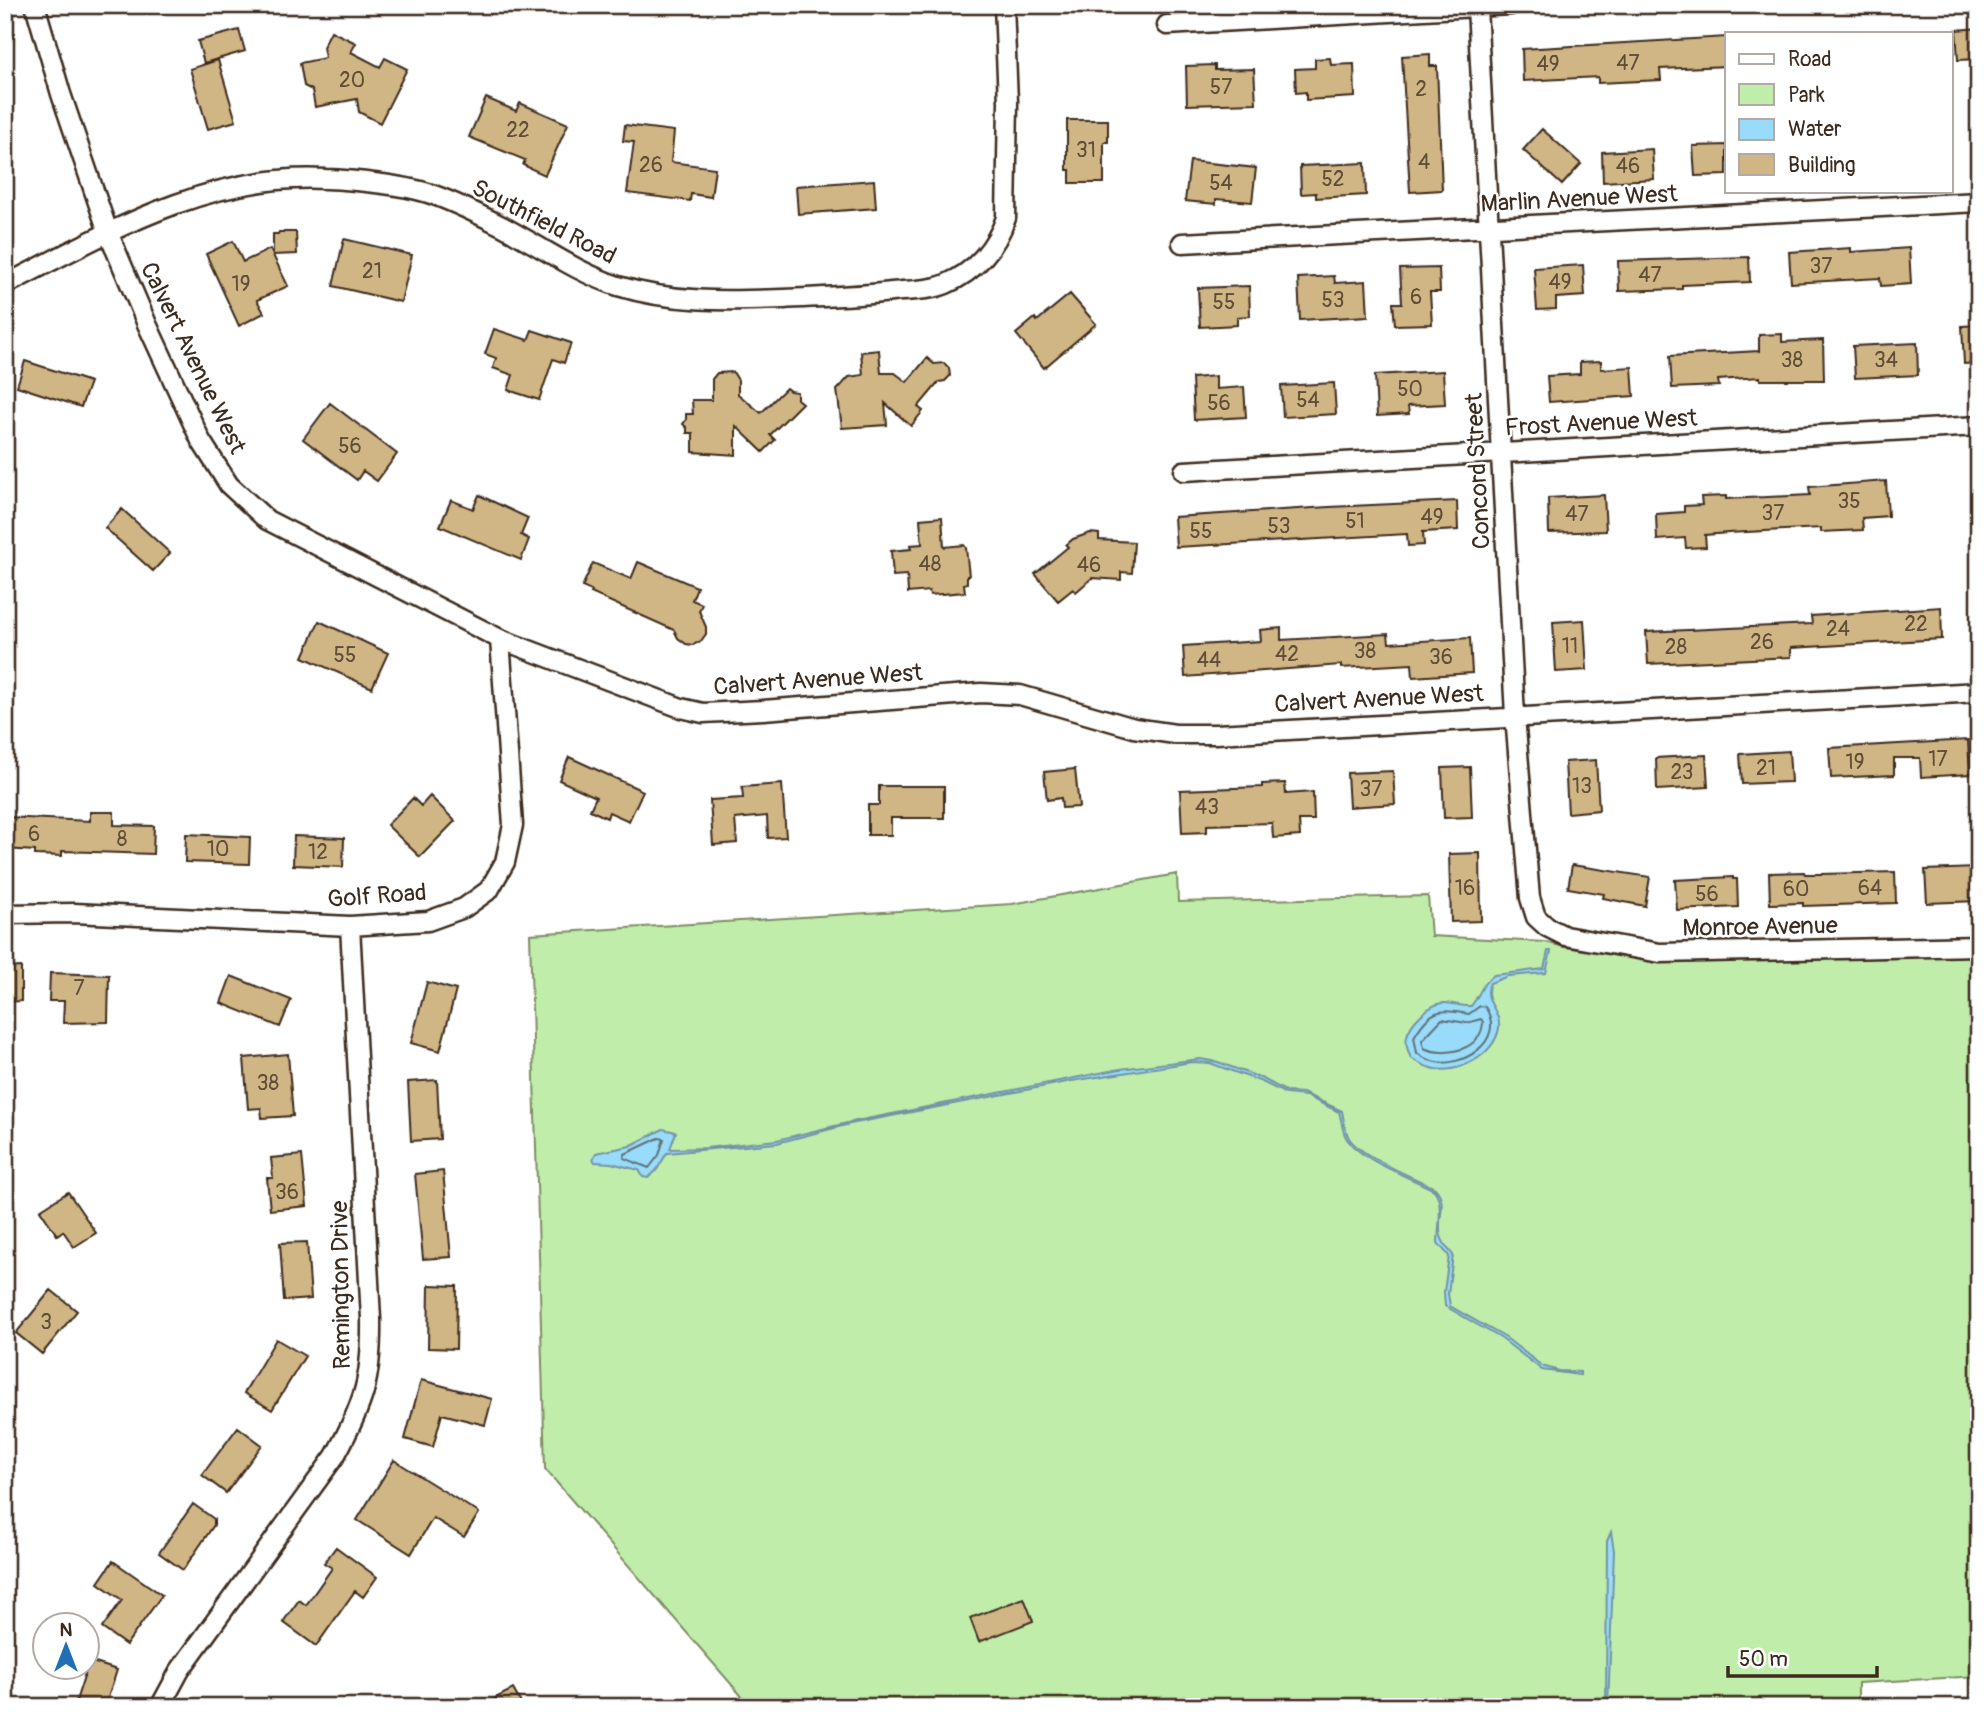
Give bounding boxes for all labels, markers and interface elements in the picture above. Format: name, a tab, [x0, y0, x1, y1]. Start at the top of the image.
legend	[1725, 32, 1952, 192]
text: Road	[1788, 46, 1832, 73]
house number: 47	[1616, 50, 1640, 77]
house number: 49	[1537, 51, 1560, 78]
house number: 20	[339, 67, 365, 94]
house number: 57	[1210, 74, 1232, 101]
house number: 2	[1415, 76, 1427, 103]
text: Park	[1788, 82, 1825, 109]
text: Water	[1788, 116, 1842, 143]
house number: 22	[506, 117, 530, 144]
house number: 31	[1076, 137, 1096, 164]
house number: 4	[1418, 149, 1430, 176]
house number: 26	[639, 152, 663, 179]
text: Building	[1788, 152, 1855, 179]
house number: 46	[1616, 153, 1640, 180]
house number: 52	[1321, 166, 1345, 193]
house number: 54	[1209, 170, 1233, 197]
street label: Southfield Road	[467, 173, 621, 271]
street label: Marlin Avenue West	[1480, 179, 1679, 219]
house number: 37	[1810, 253, 1832, 280]
street label: Calvert Avenue West	[134, 258, 252, 459]
house number: 21	[362, 258, 382, 285]
house number: 47	[1638, 262, 1662, 289]
house number: 49	[1549, 269, 1572, 296]
house number: 19	[231, 271, 251, 298]
house number: 6	[1410, 284, 1422, 311]
house number: 53	[1321, 287, 1345, 314]
house number: 55	[1213, 289, 1235, 316]
house number: 38	[1781, 347, 1803, 374]
house number: 34	[1874, 347, 1898, 374]
house number: 50	[1397, 376, 1423, 403]
house number: 54	[1296, 387, 1320, 414]
house number: 56	[1207, 390, 1231, 417]
street label: Concord Street	[1459, 392, 1497, 550]
street label: Frost Avenue West	[1504, 403, 1698, 443]
house number: 56	[338, 433, 362, 460]
house number: 35	[1837, 488, 1861, 515]
house number: 37	[1762, 500, 1784, 527]
house number: 47	[1565, 501, 1589, 528]
house number: 49	[1421, 504, 1444, 531]
house number: 51	[1345, 508, 1365, 535]
house number: 53	[1267, 513, 1291, 540]
house number: 55	[1190, 518, 1212, 545]
house number: 48	[919, 551, 941, 578]
house number: 46	[1077, 552, 1101, 579]
house number: 22	[1904, 611, 1928, 638]
house number: 24	[1826, 616, 1850, 643]
house number: 26	[1750, 629, 1774, 656]
house number: 11	[1562, 633, 1578, 660]
house number: 28	[1665, 634, 1687, 661]
house number: 38	[1354, 638, 1376, 665]
house number: 42	[1275, 641, 1299, 668]
house number: 55	[334, 642, 356, 669]
house number: 36	[1429, 644, 1453, 671]
house number: 44	[1197, 647, 1221, 674]
street label: Calvert Avenue West	[713, 658, 924, 702]
street label: Calvert Avenue West	[1274, 679, 1485, 719]
house number: 17	[1928, 746, 1948, 773]
house number: 19	[1845, 749, 1865, 776]
house number: 21	[1756, 755, 1776, 782]
house number: 23	[1671, 759, 1693, 786]
house number: 13	[1572, 773, 1592, 800]
house number: 37	[1360, 776, 1382, 803]
house number: 43	[1195, 794, 1219, 821]
house number: 6	[28, 821, 40, 848]
house number: 8	[117, 826, 127, 853]
house number: 10	[207, 836, 229, 863]
house number: 12	[308, 839, 328, 866]
house number: 16	[1455, 875, 1475, 902]
house number: 64	[1858, 875, 1882, 902]
house number: 60	[1783, 876, 1809, 903]
street label: Golf Road	[327, 878, 427, 914]
house number: 56	[1695, 881, 1719, 908]
street label: Monroe Avenue	[1682, 911, 1838, 943]
house number: 7	[73, 975, 85, 1002]
house number: 38	[257, 1070, 279, 1097]
house number: 36	[275, 1179, 299, 1206]
street label: Remington Drive	[325, 1200, 357, 1370]
house number: 3	[40, 1309, 52, 1336]
north arrow	[32, 1610, 102, 1680]
text: N	[60, 1618, 73, 1642]
scale bar	[1728, 1635, 1877, 1679]
text: 50 m	[1739, 1646, 1788, 1673]

